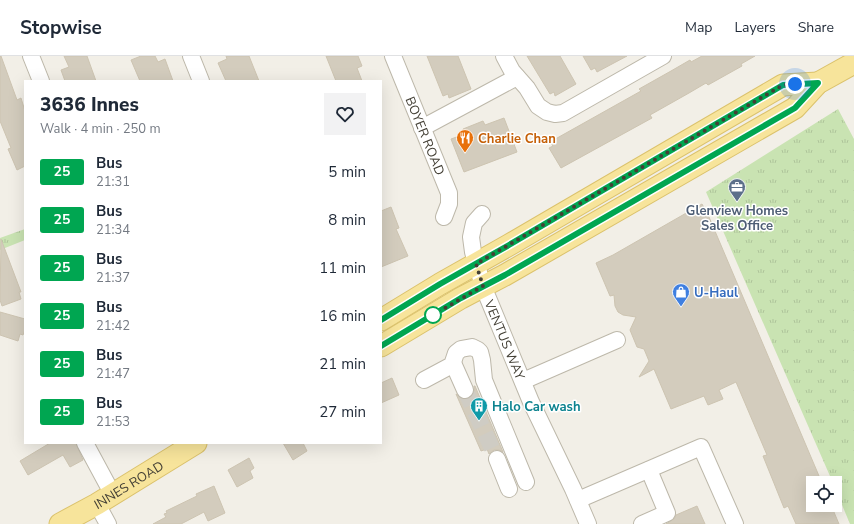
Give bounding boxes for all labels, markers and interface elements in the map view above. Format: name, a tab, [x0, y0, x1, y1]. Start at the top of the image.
text: Stopwise	[20, 15, 102, 41]
text: Map	[685, 18, 712, 37]
text: Layers	[734, 18, 776, 37]
text: Share	[798, 18, 834, 37]
your location	[785, 74, 805, 94]
text: 3636 Innes	[40, 92, 139, 118]
button: heart	[324, 93, 366, 135]
street label: BOYER ROAD	[401, 94, 449, 178]
text: Walk · 4 min · 250 m	[40, 120, 161, 138]
restaurant icon: Charlie Chan	[455, 128, 475, 153]
place label: Charlie Chan	[478, 130, 556, 148]
text: Bus	[96, 153, 122, 173]
text: 25	[54, 162, 70, 181]
text: 5 min	[328, 162, 366, 182]
text: 21:31	[96, 173, 130, 191]
office icon: Glenview Homes Sales Office	[727, 177, 747, 202]
text: Bus	[96, 201, 122, 221]
place label: Glenview Homes Sales Office	[686, 202, 788, 235]
text: 25	[54, 210, 70, 229]
text: 8 min	[328, 210, 366, 230]
text: 21:34	[96, 221, 130, 239]
text: Bus	[96, 249, 122, 269]
text: 25	[54, 258, 70, 277]
text: 11 min	[319, 258, 366, 278]
text: 21:37	[96, 269, 130, 287]
shop icon: U-Haul	[671, 282, 691, 307]
place label: U-Haul	[694, 284, 739, 302]
street label: VENTUS WAY	[479, 296, 529, 383]
text: Bus	[96, 297, 122, 317]
text: 25	[54, 306, 70, 325]
text: 16 min	[319, 306, 366, 326]
unlabelled marker	[424, 306, 442, 324]
text: 21:42	[96, 317, 130, 335]
text: Bus	[96, 345, 122, 365]
text: 25	[54, 354, 70, 373]
text: 21 min	[319, 354, 366, 374]
text: 21:47	[96, 365, 130, 383]
text: Bus	[96, 393, 122, 413]
building icon: Halo Car wash	[469, 396, 489, 421]
place label: Halo Car wash	[492, 398, 581, 416]
text: 25	[54, 402, 70, 421]
text: 27 min	[319, 402, 366, 422]
text: 21:53	[96, 413, 130, 431]
street label: INNES ROAD	[91, 457, 167, 514]
map controls	[806, 476, 842, 512]
button: locate	[806, 476, 842, 512]

